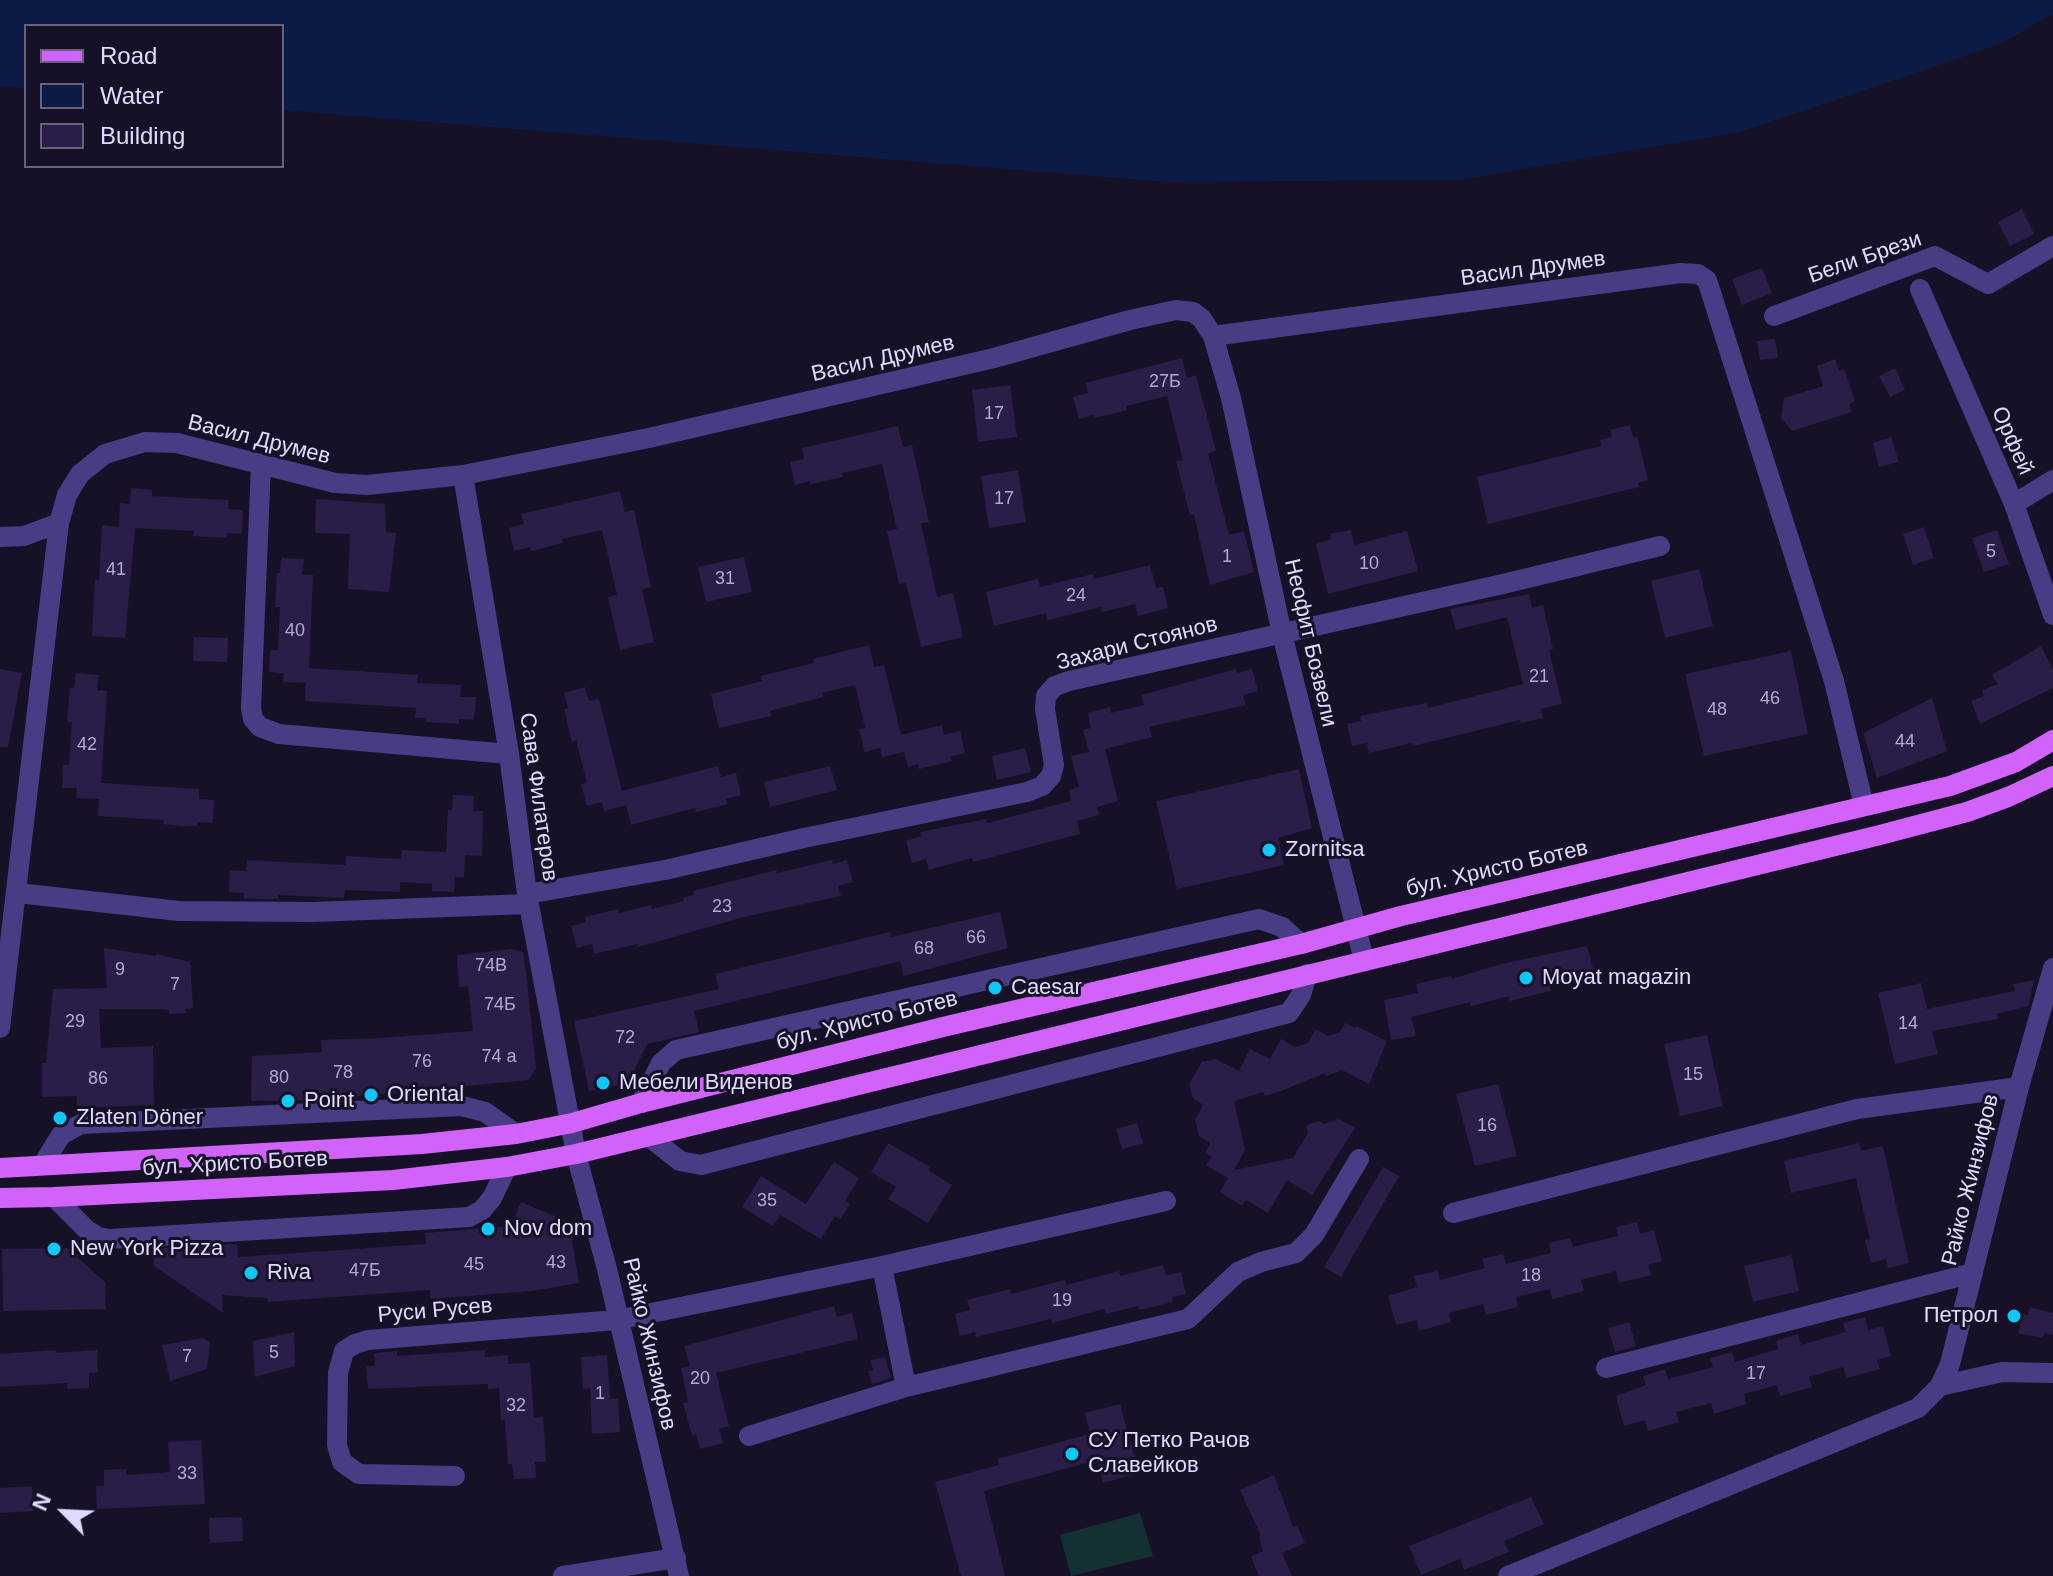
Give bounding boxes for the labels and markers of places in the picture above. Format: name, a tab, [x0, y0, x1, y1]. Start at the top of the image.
place label: Zornitsa	[1285, 837, 1364, 863]
marker: Zornitsa	[1260, 841, 1278, 859]
place label: Moyat magazin	[1542, 965, 1691, 991]
marker: Moyat magazin	[1517, 969, 1535, 987]
place label: Caesar	[1011, 975, 1082, 1001]
marker: Caesar	[986, 979, 1004, 997]
place label: Мебели Виденов	[619, 1070, 793, 1096]
marker: Мебели Виденов	[594, 1074, 612, 1092]
place label: Oriental	[387, 1082, 464, 1108]
marker: Oriental	[362, 1086, 380, 1104]
place label: Point	[304, 1088, 354, 1114]
marker: Point	[279, 1092, 297, 1110]
place label: Zlaten Döner	[76, 1105, 203, 1131]
marker: Zlaten Döner	[51, 1109, 69, 1127]
place label: Nov dom	[504, 1216, 592, 1242]
marker: Nov dom	[479, 1220, 497, 1238]
place label: New York Pizza	[70, 1236, 223, 1262]
marker: New York Pizza	[45, 1240, 63, 1258]
place label: Riva	[267, 1260, 311, 1286]
marker: Riva	[242, 1264, 260, 1282]
place label: Петрол	[1924, 1303, 1998, 1329]
marker: Петрол	[2005, 1307, 2023, 1325]
place label: СУ Петко Рачов Славейков	[1088, 1428, 1250, 1480]
marker: СУ Петко Рачов Славейков	[1063, 1445, 1081, 1463]

